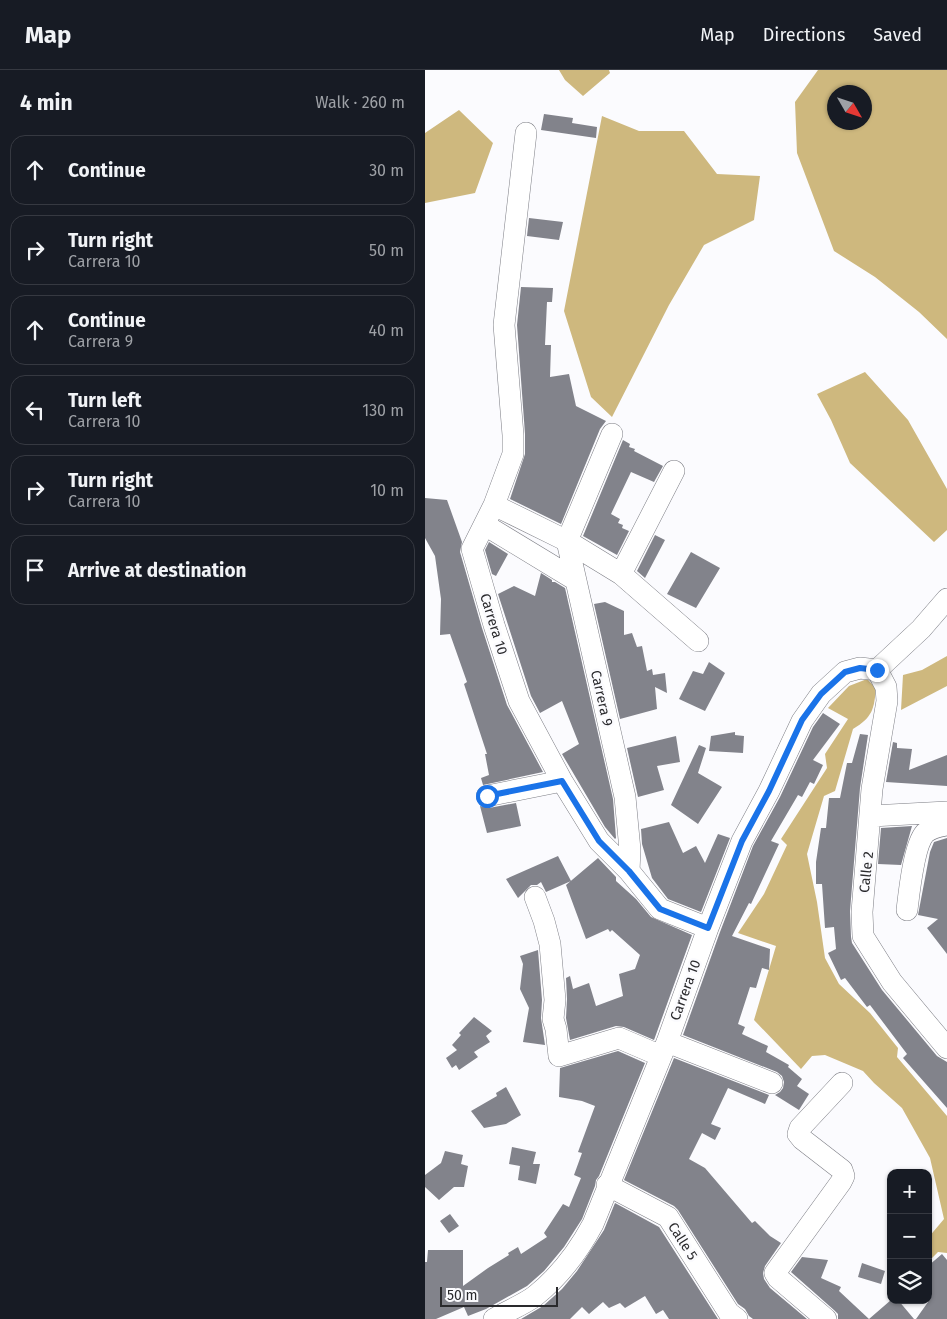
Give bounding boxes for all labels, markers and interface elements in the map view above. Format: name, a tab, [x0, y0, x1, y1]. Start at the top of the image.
text: Map	[25, 21, 71, 49]
text: Map	[700, 24, 735, 46]
text: Directions	[763, 24, 845, 46]
text: Saved	[873, 24, 922, 46]
north arrow	[827, 85, 872, 130]
text: 4 min	[20, 90, 73, 116]
text: Walk · 260 m	[315, 93, 405, 112]
icon: ahead	[21, 156, 49, 184]
text: Continue	[68, 159, 146, 182]
text: 30 m	[369, 161, 404, 180]
text: Turn right	[68, 229, 153, 252]
icon: right	[21, 236, 49, 264]
text: 50 m	[369, 241, 404, 260]
text: Carrera 10	[68, 252, 141, 271]
text: Continue	[68, 309, 146, 332]
icon: ahead	[21, 316, 49, 344]
text: 40 m	[369, 321, 404, 340]
text: Carrera 9	[68, 332, 133, 351]
text: Turn left	[68, 389, 142, 412]
icon: left	[21, 396, 49, 424]
text: 130 m	[362, 401, 404, 420]
text: Carrera 10	[68, 412, 141, 431]
text: Turn right	[68, 469, 153, 492]
icon: right	[21, 476, 49, 504]
text: 10 m	[370, 481, 404, 500]
text: Carrera 10	[68, 492, 141, 511]
icon: arrive	[21, 556, 49, 584]
text: Arrive at destination	[68, 559, 247, 582]
street label: Carrera 10	[476, 591, 511, 657]
route end	[866, 659, 889, 682]
street label: Carrera 9	[587, 668, 616, 728]
route start	[476, 785, 499, 808]
street label: Calle 2	[856, 850, 877, 894]
street label: Carrera 10	[667, 957, 704, 1023]
map controls	[887, 1169, 932, 1304]
button: +	[887, 1169, 932, 1214]
button: −	[887, 1214, 932, 1259]
street label: Calle 5	[664, 1219, 701, 1263]
button: layers	[887, 1259, 932, 1304]
scale bar	[440, 1284, 557, 1307]
text: 50 m	[447, 1287, 478, 1304]

